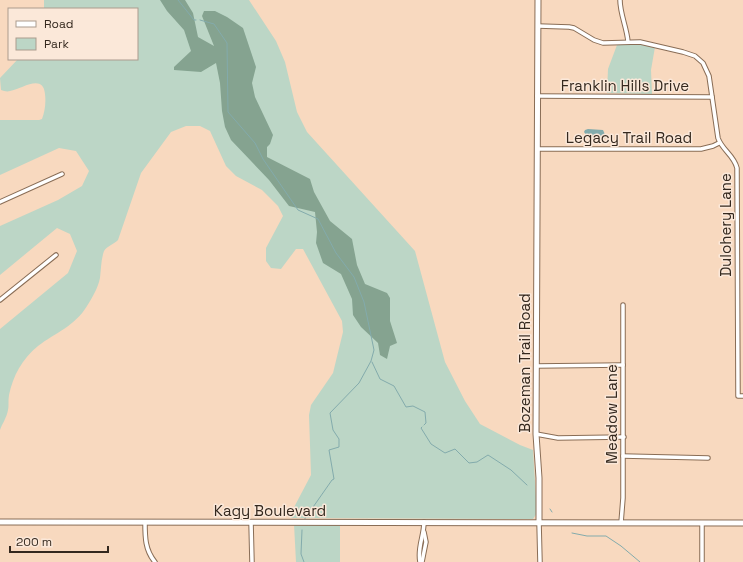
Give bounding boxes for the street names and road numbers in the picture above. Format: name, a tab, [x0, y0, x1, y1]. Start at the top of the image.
street label: Franklin Hills Drive	[561, 76, 689, 95]
street label: Legacy Trail Road	[566, 128, 692, 147]
street label: Dulohery Lane	[716, 173, 735, 277]
street label: Bozeman Trail Road	[515, 293, 534, 433]
street label: Meadow Lane	[602, 364, 621, 464]
street label: Kagy Boulevard	[214, 501, 326, 520]

